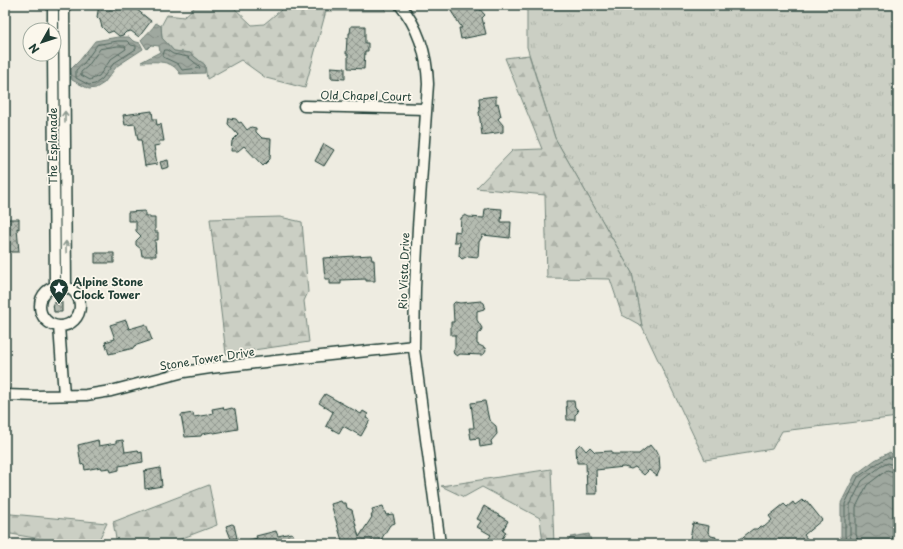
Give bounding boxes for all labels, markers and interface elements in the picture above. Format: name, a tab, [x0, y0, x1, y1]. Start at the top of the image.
north arrow	[22, 22, 62, 62]
text: N	[24, 40, 43, 57]
street label: Old Chapel Court	[320, 86, 412, 105]
street label: The Esplanade	[44, 107, 61, 185]
one-way arrow	[61, 111, 69, 124]
street label: Rio Vista Drive	[394, 232, 413, 310]
one-way arrow	[62, 241, 70, 254]
place label: Alpine Stone Clock Tower	[73, 273, 144, 303]
place icon: Alpine Stone Clock Tower	[48, 277, 70, 305]
street label: Stone Tower Drive	[158, 343, 256, 374]

